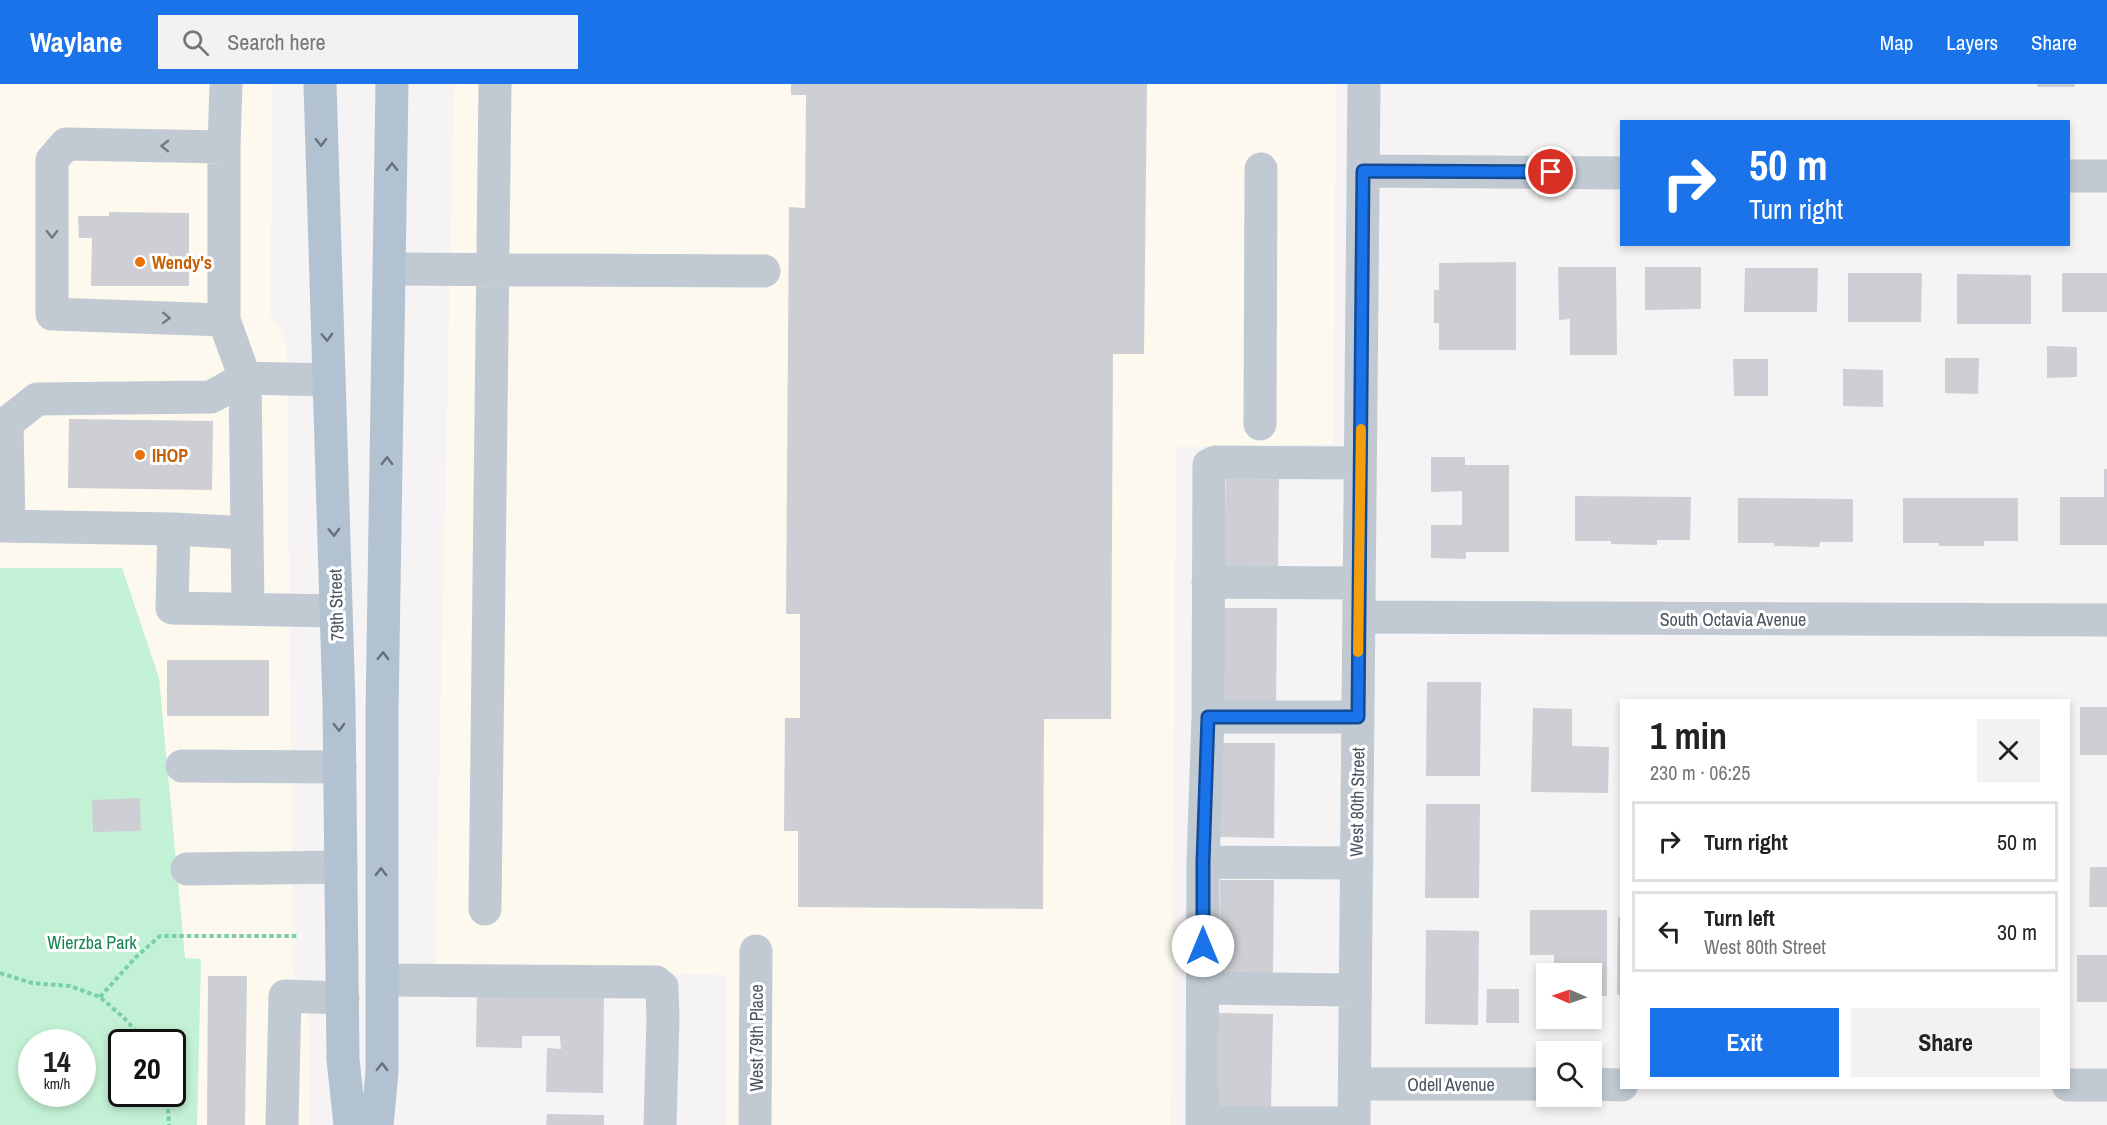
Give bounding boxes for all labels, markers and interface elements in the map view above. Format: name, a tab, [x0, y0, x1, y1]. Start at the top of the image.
search box	[158, 15, 578, 69]
text: Waylane	[30, 23, 122, 61]
icon: search	[179, 26, 212, 59]
text: Search here	[227, 27, 326, 57]
text: Map	[1880, 28, 1913, 57]
text: Layers	[1946, 28, 1998, 57]
text: Share	[2031, 28, 2077, 57]
text: 50 m	[1749, 137, 1828, 193]
one-way arrow	[314, 138, 327, 147]
one-way arrow	[161, 139, 170, 152]
icon: right	[1650, 144, 1728, 222]
pin	[1525, 146, 1576, 197]
icon: arrive	[1534, 155, 1567, 188]
one-way arrow	[386, 163, 398, 172]
text: Turn right	[1749, 191, 1843, 227]
one-way arrow	[46, 229, 58, 238]
place label: Wendy's	[152, 250, 212, 275]
marker: Wendy's	[133, 255, 147, 269]
one-way arrow	[162, 311, 171, 324]
one-way arrow	[321, 333, 334, 342]
place label: IHOP	[152, 443, 188, 468]
marker: IHOP	[133, 448, 147, 462]
one-way arrow	[381, 456, 393, 465]
one-way arrow	[328, 528, 340, 537]
street label: 79th Street	[322, 568, 350, 642]
street label: South Octavia Avenue	[1660, 607, 1806, 632]
one-way arrow	[377, 651, 389, 660]
text: 1 min	[1650, 712, 1727, 760]
button: close	[1977, 719, 2040, 782]
one-way arrow	[333, 723, 345, 732]
street label: West 80th Street	[1344, 747, 1370, 857]
text: 230 m · 06:25	[1650, 759, 1750, 786]
icon: right	[1653, 825, 1686, 858]
text: Turn right	[1704, 827, 1788, 857]
text: 50 m	[1997, 827, 2037, 857]
one-way arrow	[375, 867, 387, 876]
text: Turn left	[1704, 903, 1775, 933]
position arrow	[1171, 914, 1235, 978]
icon: left	[1653, 915, 1686, 948]
text: 30 m	[1997, 917, 2037, 947]
park label: Wierzba Park	[47, 930, 137, 955]
text: West 80th Street	[1704, 933, 1826, 960]
north arrow	[1536, 963, 1602, 1029]
map controls	[1536, 963, 1602, 1107]
street label: West 79th Place	[744, 984, 769, 1092]
button: Exit	[1650, 1008, 1839, 1077]
button: Share	[1851, 1008, 2040, 1077]
speed limit sign: 20	[108, 1029, 186, 1107]
text: 14	[43, 1041, 71, 1081]
button: search	[1536, 1041, 1602, 1107]
one-way arrow	[376, 1062, 388, 1071]
street label: Odell Avenue	[1407, 1072, 1495, 1097]
text: km/h	[44, 1073, 70, 1094]

